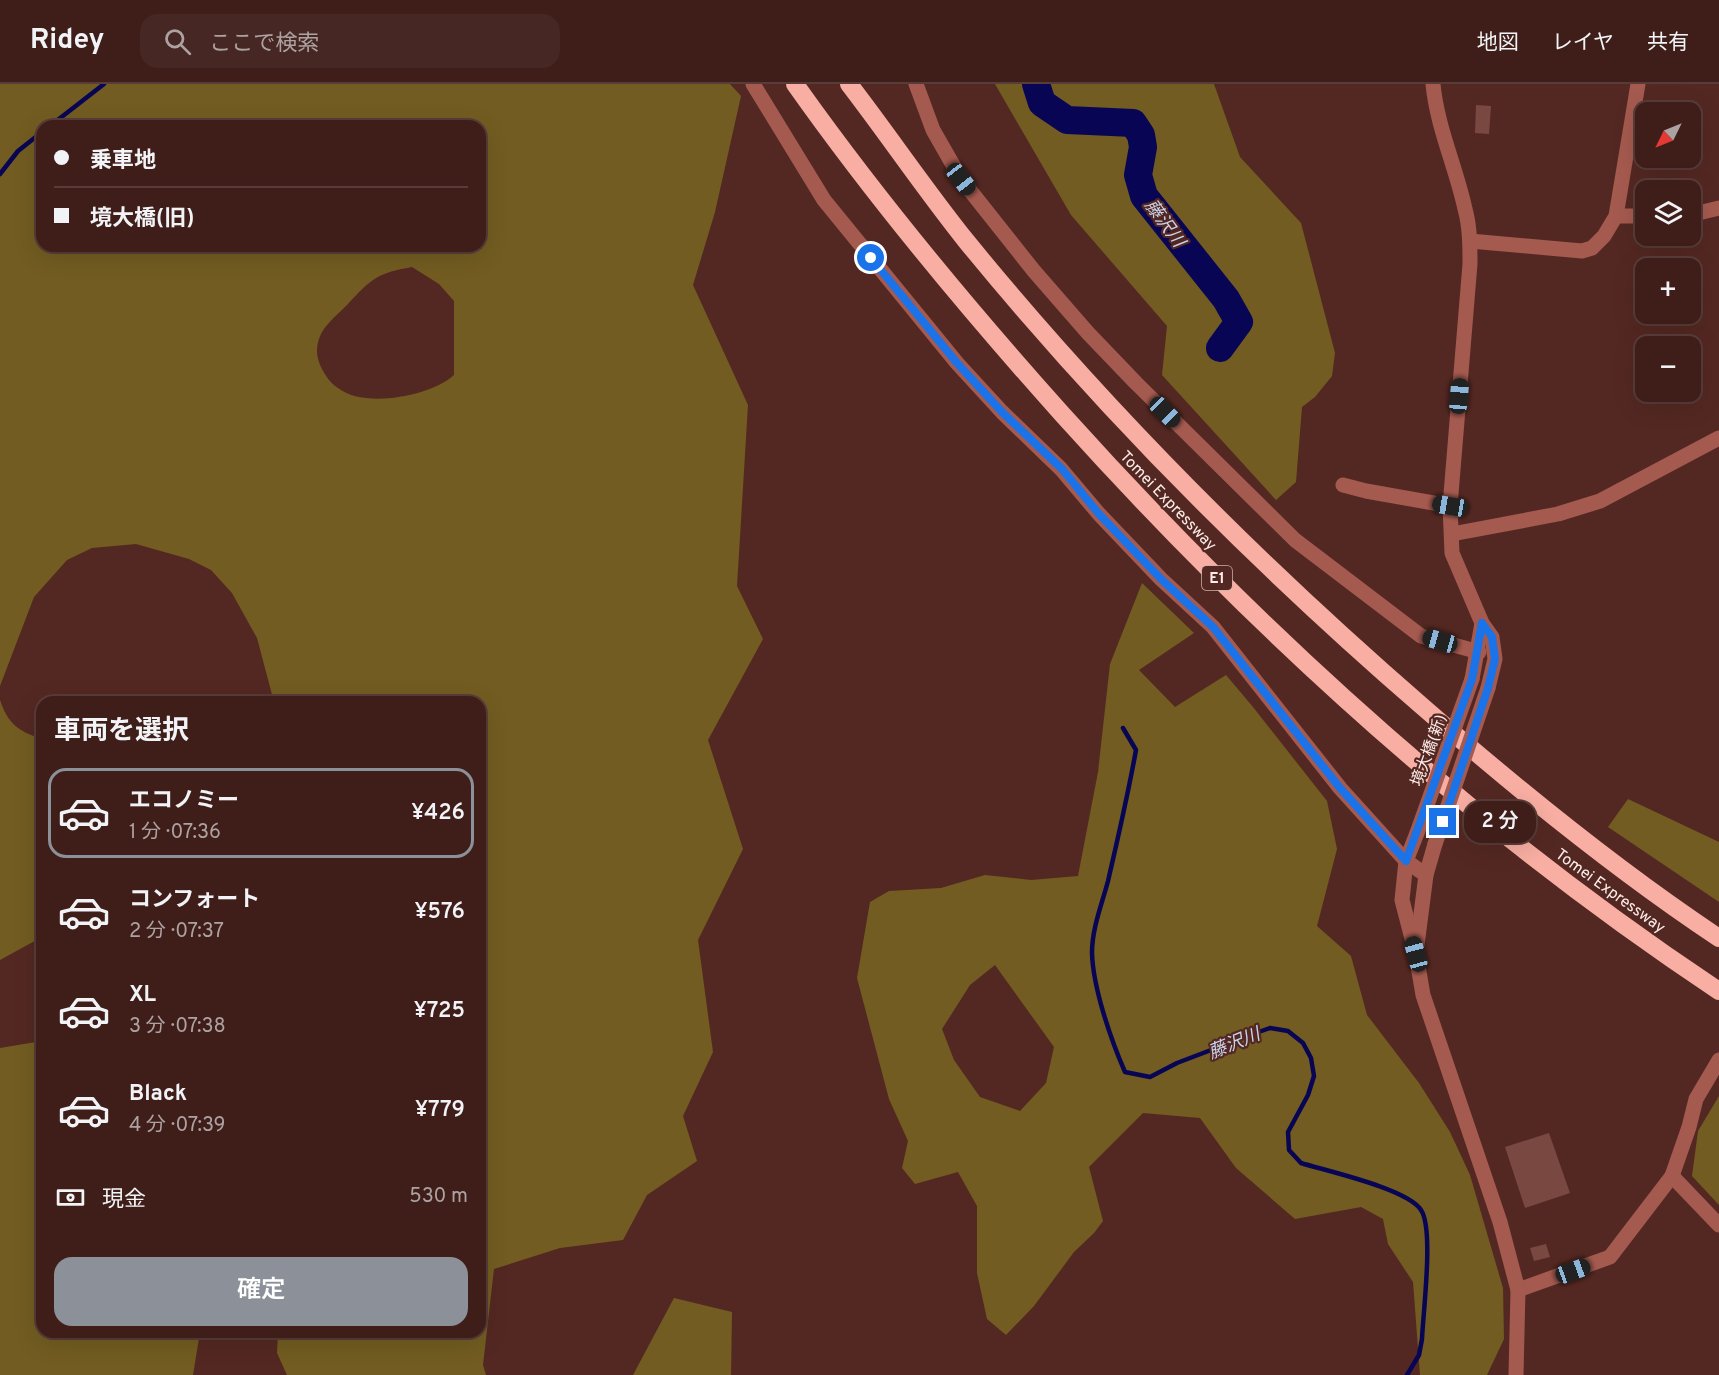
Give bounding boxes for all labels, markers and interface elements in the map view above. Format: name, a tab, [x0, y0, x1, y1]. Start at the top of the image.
search box	[140, 14, 560, 68]
text: Ridey	[30, 23, 104, 59]
icon: search	[161, 25, 194, 58]
text: 地図	[1477, 30, 1519, 57]
text: レイヤ	[1552, 30, 1614, 57]
text: 共有	[1647, 30, 1689, 57]
text: ここで検索	[209, 31, 319, 58]
north arrow	[1635, 102, 1701, 168]
map controls	[1635, 102, 1701, 402]
text: 乗車地	[90, 148, 156, 175]
car	[943, 159, 979, 199]
button: layers	[1635, 180, 1701, 246]
water label: 藤沢川	[1139, 195, 1190, 254]
text: 境大橋(旧)	[90, 206, 194, 233]
route start	[857, 244, 884, 271]
button: +	[1635, 258, 1701, 324]
button: −	[1635, 336, 1701, 402]
car	[1448, 377, 1470, 415]
car	[1146, 393, 1184, 431]
street label: Tomei Expressway	[1115, 447, 1220, 556]
car	[1431, 494, 1469, 518]
road number: E1	[1202, 566, 1232, 590]
car	[1420, 627, 1460, 655]
street label: 境大橋(新)	[1408, 712, 1452, 789]
text: 車両を選択	[54, 715, 189, 749]
icon: car	[57, 786, 111, 840]
text: エコノミー	[129, 788, 239, 815]
text: ¥426	[411, 800, 465, 827]
callout: 2 分	[1464, 801, 1536, 843]
route end	[1429, 808, 1456, 835]
text: 2 分	[1481, 809, 1519, 835]
text: 1 分 · 07:36	[129, 820, 221, 846]
street label: Tomei Expressway	[1551, 845, 1669, 938]
icon: car	[57, 885, 111, 939]
text: コンフォート	[129, 887, 260, 914]
text: ¥576	[415, 899, 465, 926]
text: 2 分 · 07:37	[129, 919, 224, 945]
car	[1403, 934, 1429, 974]
text: XL	[129, 982, 156, 1009]
icon: car	[57, 984, 111, 1038]
text: ¥725	[414, 998, 465, 1025]
text: 3 分 · 07:38	[129, 1014, 226, 1040]
water label: 藤沢川	[1205, 1023, 1266, 1065]
text: Black	[129, 1081, 187, 1108]
icon: car	[57, 1083, 111, 1137]
text: ¥779	[415, 1097, 465, 1124]
text: 4 分 · 07:39	[129, 1113, 225, 1139]
icon: cash	[54, 1181, 87, 1214]
text: 530 m	[409, 1184, 468, 1210]
text: 現金	[102, 1187, 146, 1214]
car	[1553, 1256, 1593, 1286]
button: 確定	[54, 1257, 468, 1326]

